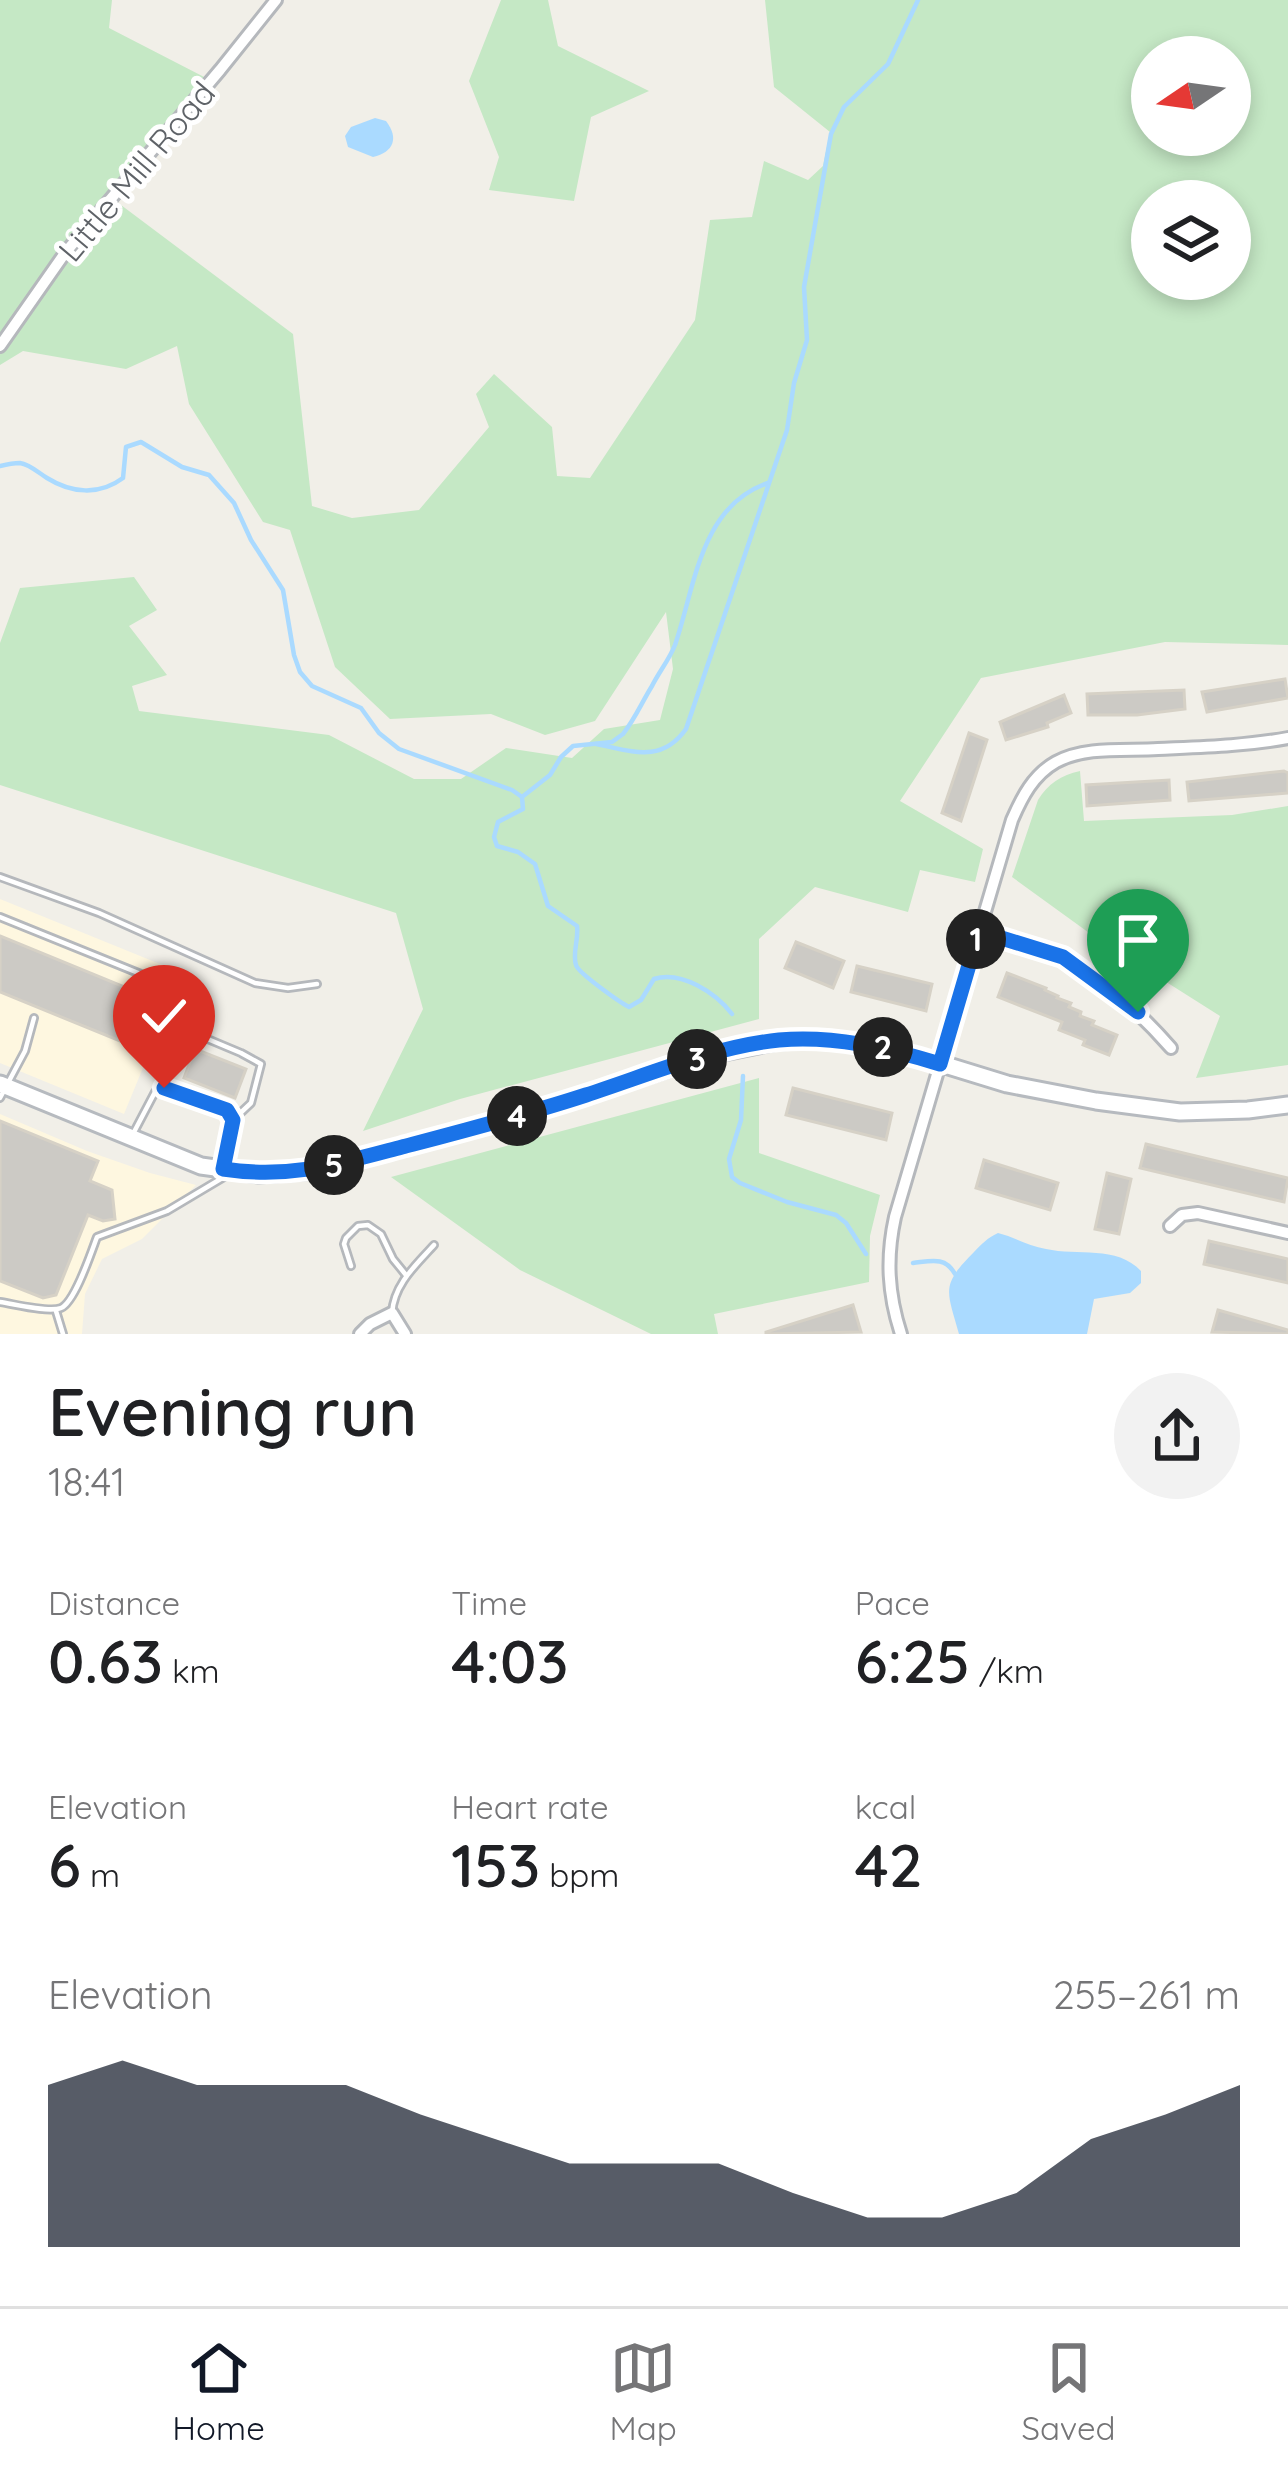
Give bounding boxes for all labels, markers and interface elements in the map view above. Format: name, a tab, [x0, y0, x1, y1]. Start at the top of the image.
north arrow	[1131, 36, 1251, 156]
map controls	[1131, 36, 1251, 300]
street label: Little Mill Road	[49, 73, 223, 269]
button: layers	[1131, 180, 1251, 300]
pin	[1087, 889, 1189, 1012]
icon: arrive	[1105, 907, 1171, 973]
pin: 1	[946, 909, 1006, 969]
text: 1	[970, 918, 982, 959]
pin	[113, 965, 215, 1088]
icon: check	[131, 983, 197, 1049]
pin: 2	[853, 1017, 913, 1077]
text: 2	[874, 1026, 892, 1067]
pin: 3	[667, 1029, 727, 1089]
text: 3	[688, 1038, 706, 1079]
pin: 4	[487, 1086, 547, 1146]
text: 4	[507, 1095, 527, 1136]
pin: 5	[304, 1135, 364, 1195]
text: 5	[324, 1144, 344, 1185]
text: Evening run	[48, 1370, 417, 1453]
button: share	[1114, 1373, 1240, 1499]
text: 18:41	[48, 1457, 125, 1506]
text: Distance	[48, 1582, 180, 1623]
text: Time	[451, 1582, 527, 1623]
text: Pace	[855, 1582, 930, 1623]
text: 0.63	[48, 1623, 163, 1698]
text: 4:03	[451, 1623, 569, 1698]
text: 6:25	[855, 1623, 970, 1698]
text: km	[163, 1650, 220, 1691]
text: /km	[970, 1650, 1044, 1691]
text: Elevation	[48, 1786, 187, 1827]
text: Heart rate	[451, 1786, 609, 1827]
text: kcal	[855, 1786, 916, 1827]
text: 6	[48, 1827, 81, 1902]
text: 153	[451, 1827, 540, 1902]
text: 42	[855, 1827, 923, 1902]
text: m	[81, 1854, 120, 1895]
text: bpm	[540, 1854, 619, 1895]
text: Elevation	[48, 1970, 212, 2019]
text: 255–261 m	[1053, 1970, 1240, 2019]
tab: Home	[172, 2335, 265, 2448]
tab: Map	[610, 2335, 677, 2448]
tab: Saved	[1022, 2335, 1116, 2448]

